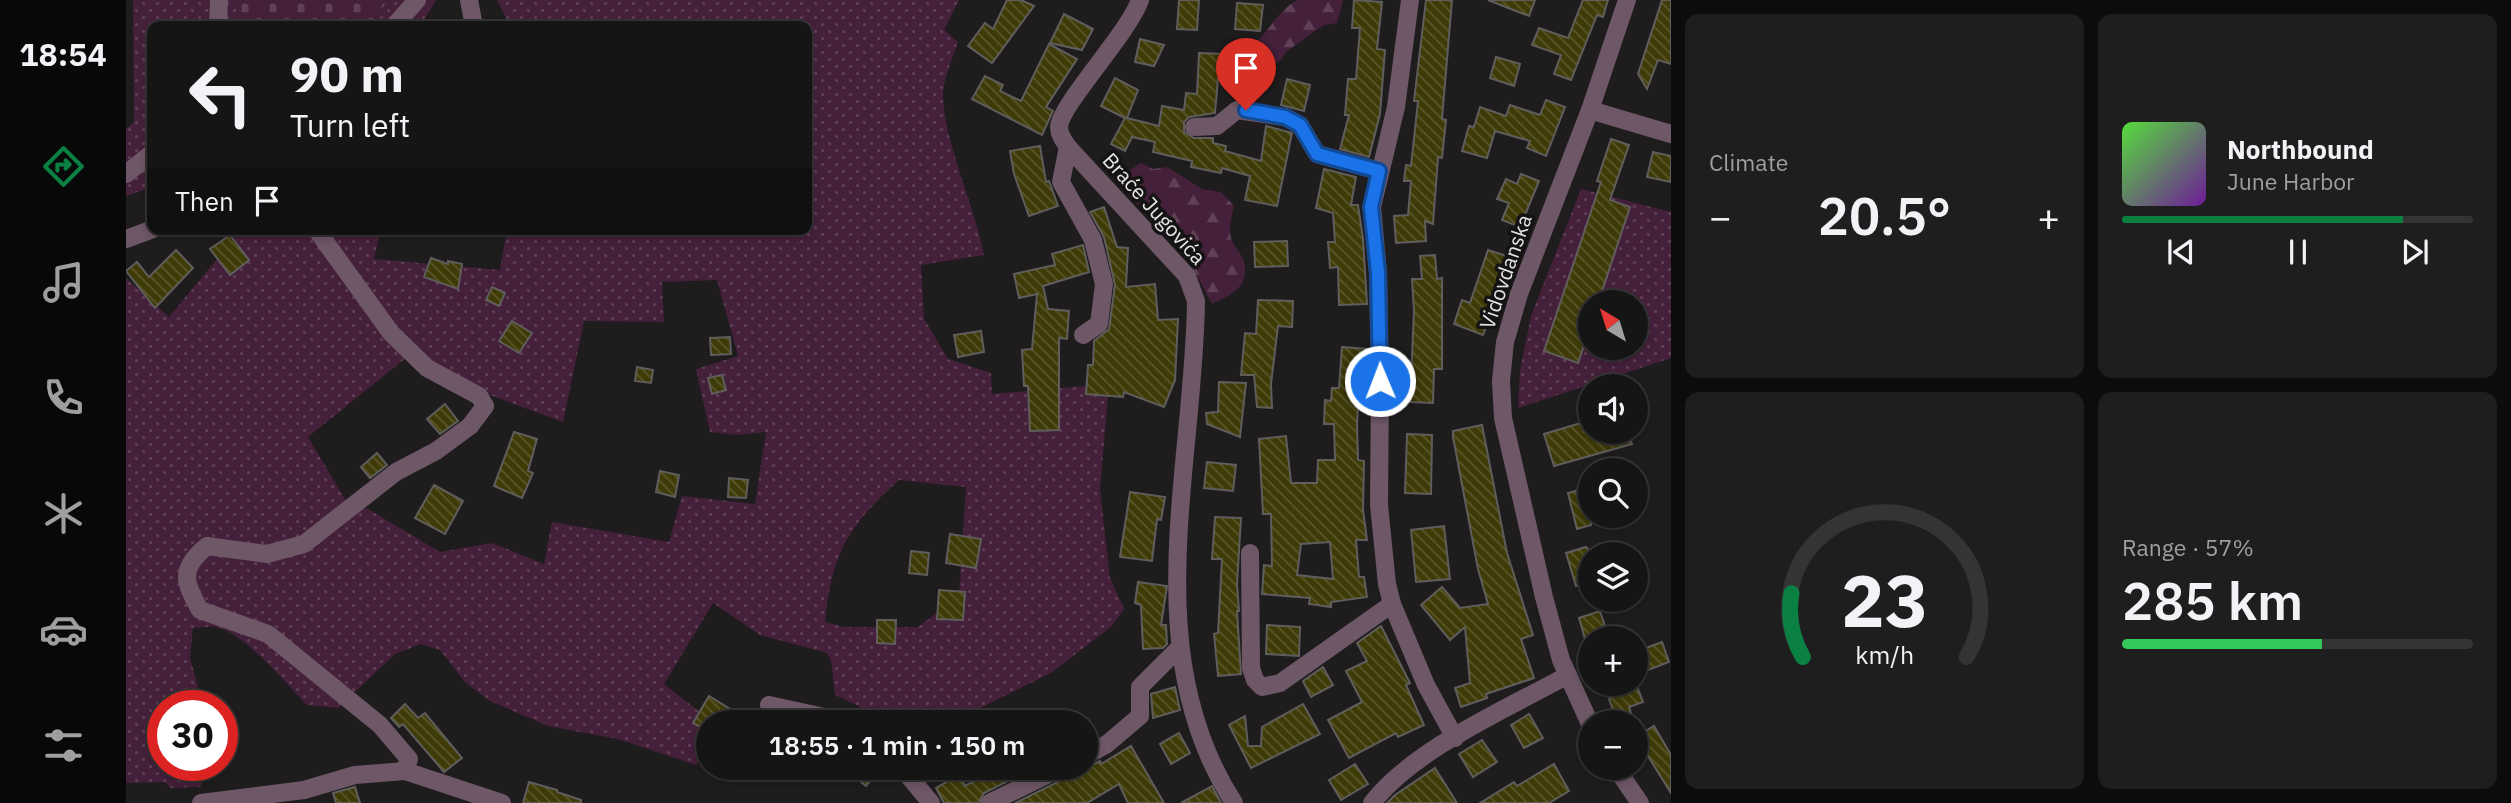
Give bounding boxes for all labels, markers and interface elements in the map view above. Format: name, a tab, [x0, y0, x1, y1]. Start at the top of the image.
text: 18:54	[19, 33, 107, 75]
pin	[1216, 38, 1276, 110]
text: 90 m	[290, 42, 404, 105]
icon: left	[175, 49, 266, 140]
icon: arrive	[1227, 49, 1265, 87]
text: Turn left	[290, 104, 410, 146]
text: Northbound	[2227, 132, 2374, 166]
icon: directions	[39, 142, 88, 191]
street label: Braće Jugovića	[1097, 146, 1213, 270]
text: Climate	[1709, 147, 1788, 177]
text: June Harbor	[2227, 166, 2355, 196]
icon: arrive	[248, 182, 286, 220]
text: 20.5°	[1818, 182, 1951, 249]
text: Then	[175, 184, 234, 218]
text: −	[1709, 192, 1732, 241]
text: +	[2037, 192, 2060, 241]
street label: Vidovdanska	[1472, 211, 1538, 333]
icon: previous	[2162, 233, 2200, 271]
icon: pause	[2279, 233, 2317, 271]
icon: next	[2396, 233, 2434, 271]
icon: music	[39, 258, 88, 307]
north arrow	[1578, 290, 1648, 360]
map controls	[1578, 290, 1648, 780]
position arrow	[1343, 344, 1417, 418]
icon: phone	[39, 373, 88, 422]
button: sound	[1578, 374, 1648, 444]
button: search	[1578, 458, 1648, 528]
icon: climate	[39, 489, 88, 538]
text: Range · 57%	[2122, 532, 2254, 562]
button: layers	[1578, 542, 1648, 612]
text: 23	[1841, 552, 1928, 647]
text: 285 km	[2122, 567, 2303, 634]
icon: car	[39, 605, 88, 654]
button: +	[1578, 626, 1648, 696]
text: km/h	[1855, 637, 1914, 670]
speed limit sign: 30	[147, 690, 238, 781]
button: −	[1578, 710, 1648, 780]
icon: filters	[39, 721, 88, 770]
text: 18:55 · 1 min · 150 m	[769, 728, 1025, 762]

